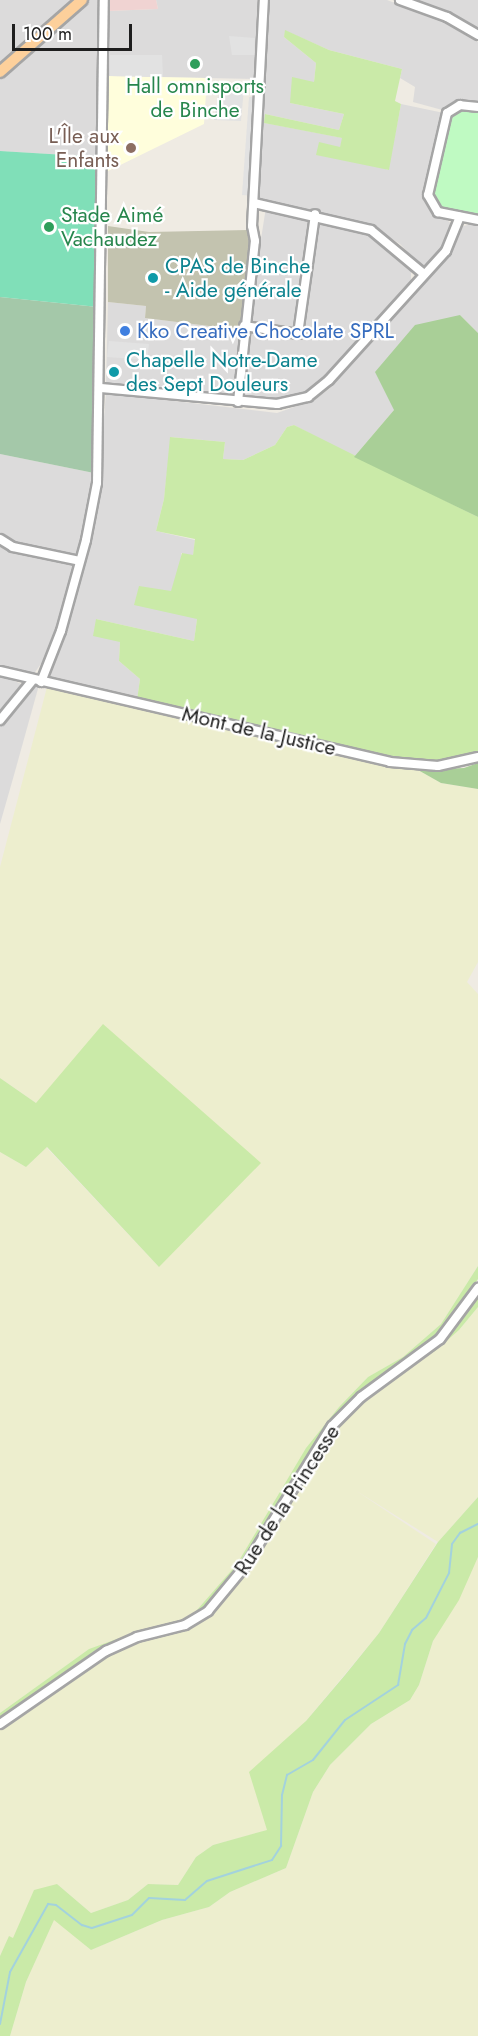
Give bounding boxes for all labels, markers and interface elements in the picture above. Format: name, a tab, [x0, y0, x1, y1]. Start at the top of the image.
scale bar	[15, 12, 135, 50]
text: 100 m	[23, 21, 72, 47]
marker: Hall omnisports de Binche	[188, 57, 202, 71]
place label: Hall omnisports de Binche	[126, 73, 264, 123]
place label: L'Île aux Enfants	[48, 123, 119, 173]
marker: L'Île aux Enfants	[124, 141, 138, 155]
place label: Stade Aimé Vachaudez	[61, 202, 163, 252]
marker: Stade Aimé Vachaudez	[42, 220, 56, 234]
place label: CPAS de Binche - Aide générale	[165, 253, 310, 303]
marker: CPAS de Binche - Aide générale	[146, 271, 160, 285]
place label: Kko Creative Chocolate SPRL	[137, 318, 394, 344]
marker: Kko Creative Chocolate SPRL	[118, 324, 132, 338]
place label: Chapelle Notre-Dame des Sept Douleurs	[126, 347, 318, 397]
marker: Chapelle Notre-Dame des Sept Douleurs	[107, 365, 121, 379]
street label: Mont de la Justice	[180, 701, 338, 761]
street label: Rue de la Princesse	[229, 1420, 345, 1580]

